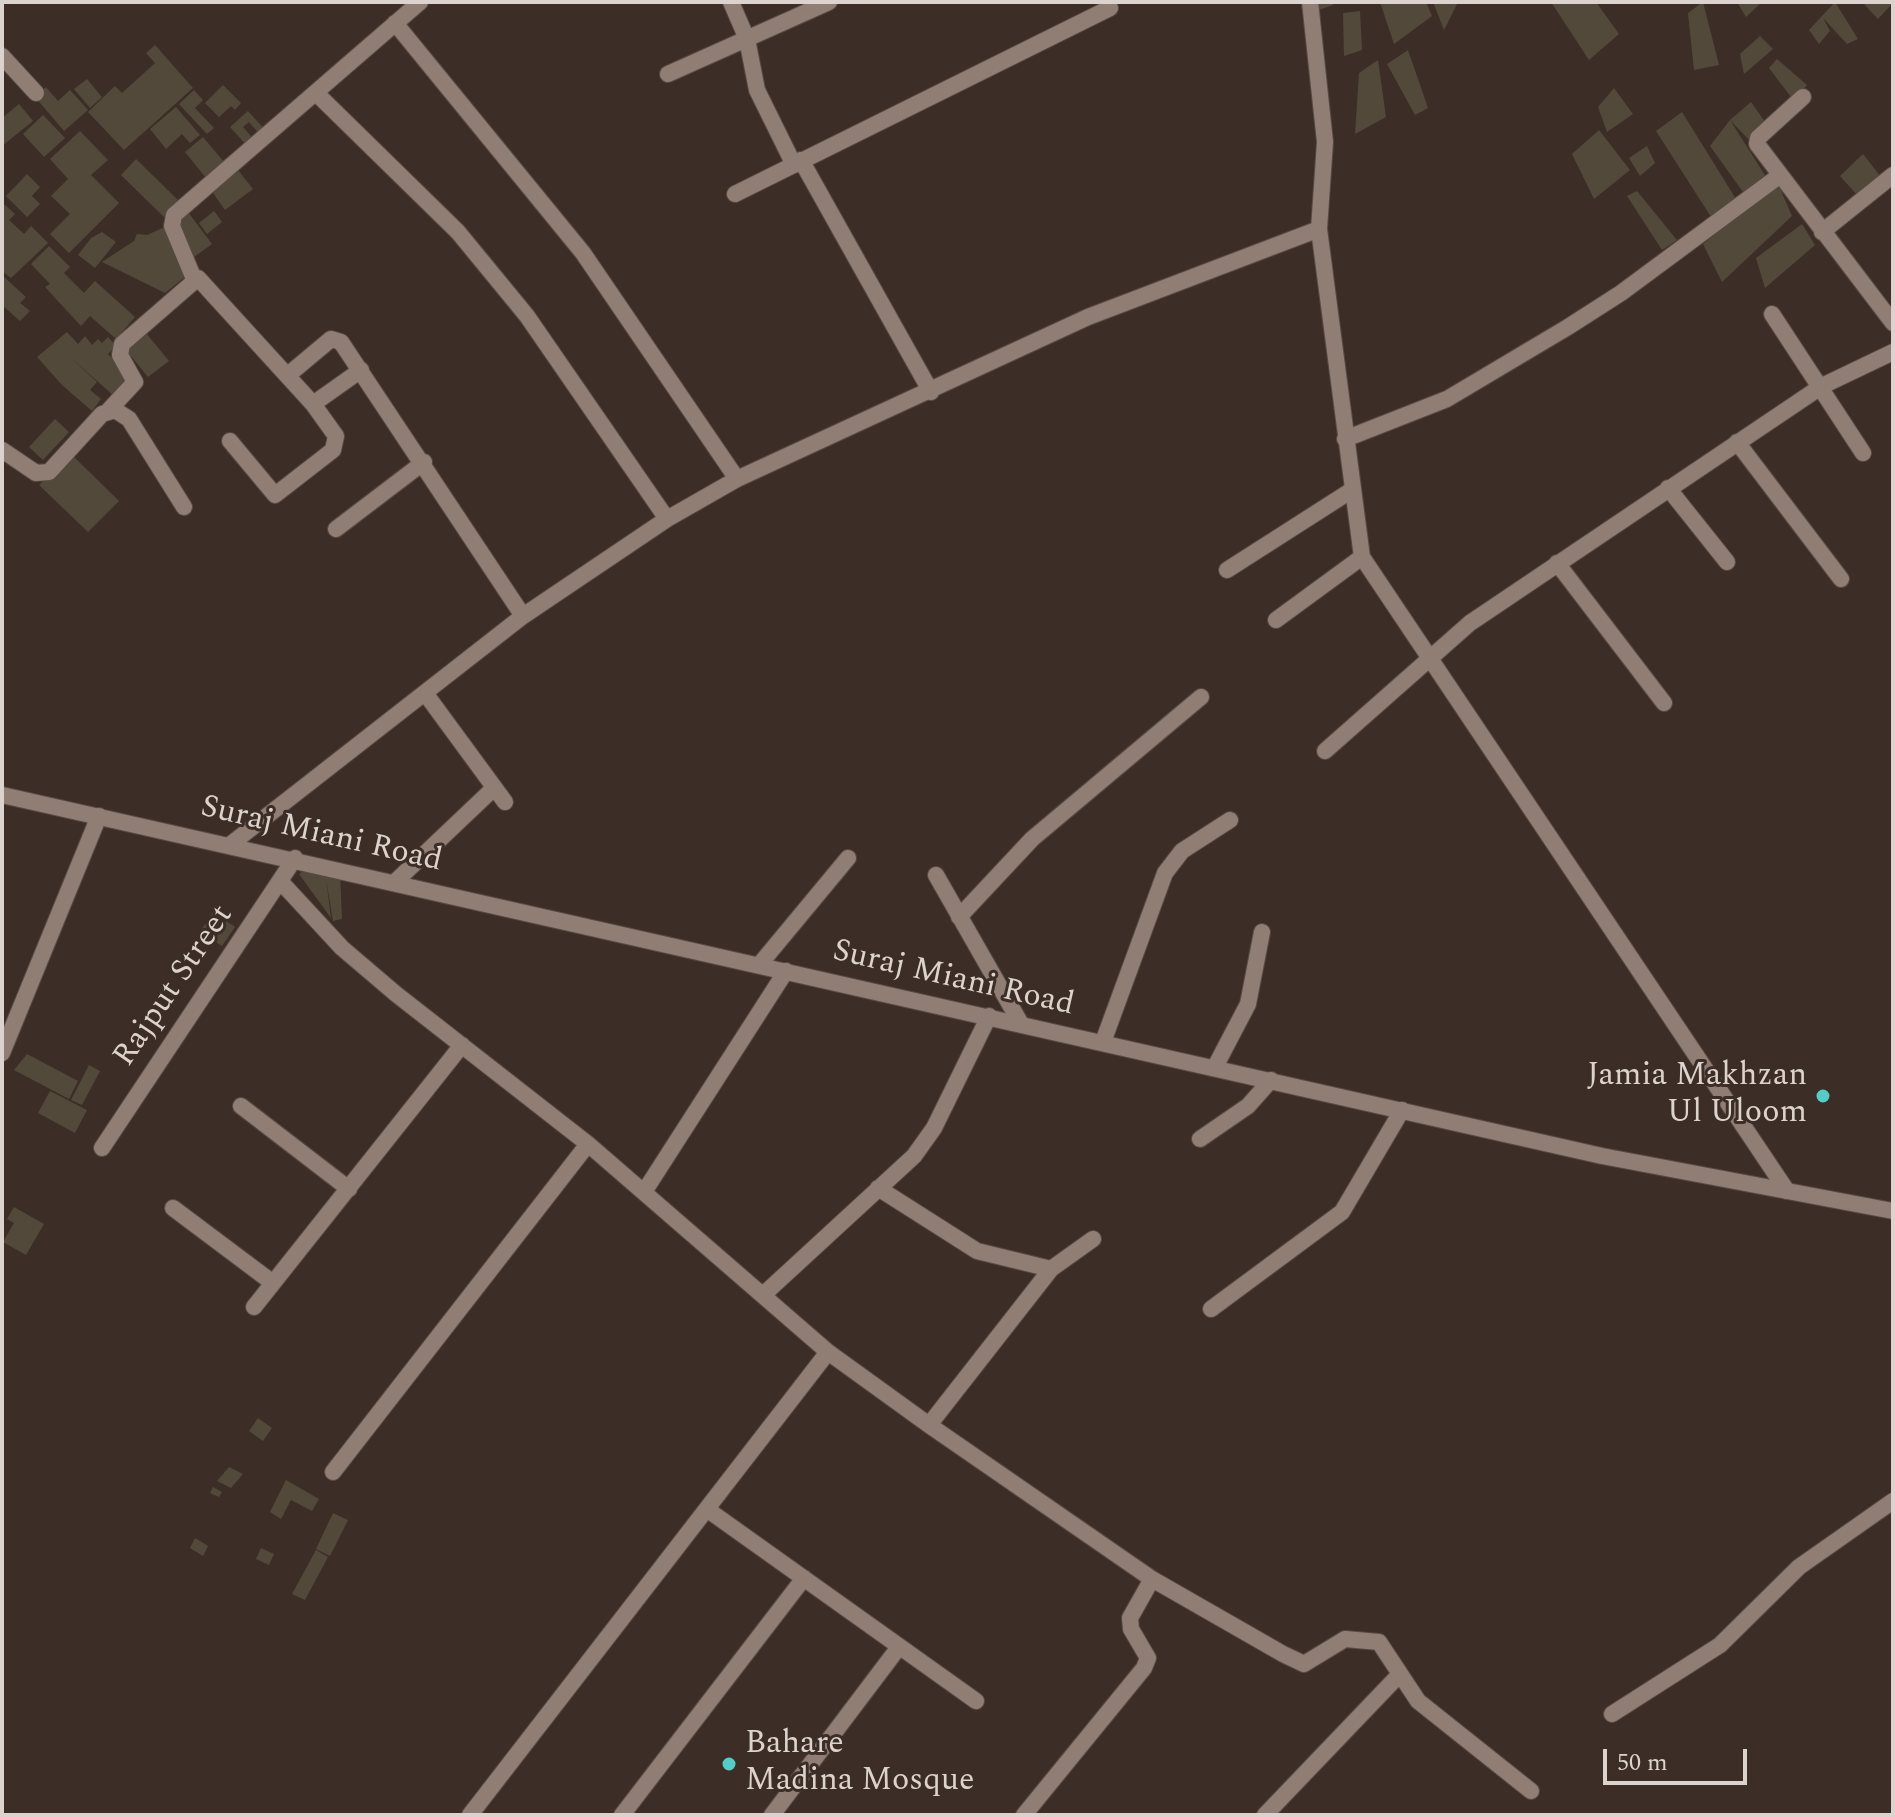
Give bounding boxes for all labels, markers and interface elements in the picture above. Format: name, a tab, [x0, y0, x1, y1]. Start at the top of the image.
street label: Suraj Miani Road	[197, 790, 445, 882]
street label: Rajput Street	[107, 899, 243, 1075]
street label: Suraj Miani Road	[829, 934, 1077, 1026]
place label: Jamia Makhzan Ul Uloom	[1587, 1059, 1807, 1134]
marker: Jamia Makhzan Ul Uloom	[1814, 1087, 1832, 1105]
place label: Bahare Madina Mosque	[745, 1727, 974, 1802]
scale bar	[1607, 1733, 1751, 1783]
text: 50 m	[1617, 1745, 1668, 1781]
marker: Bahare Madina Mosque	[720, 1755, 738, 1773]

